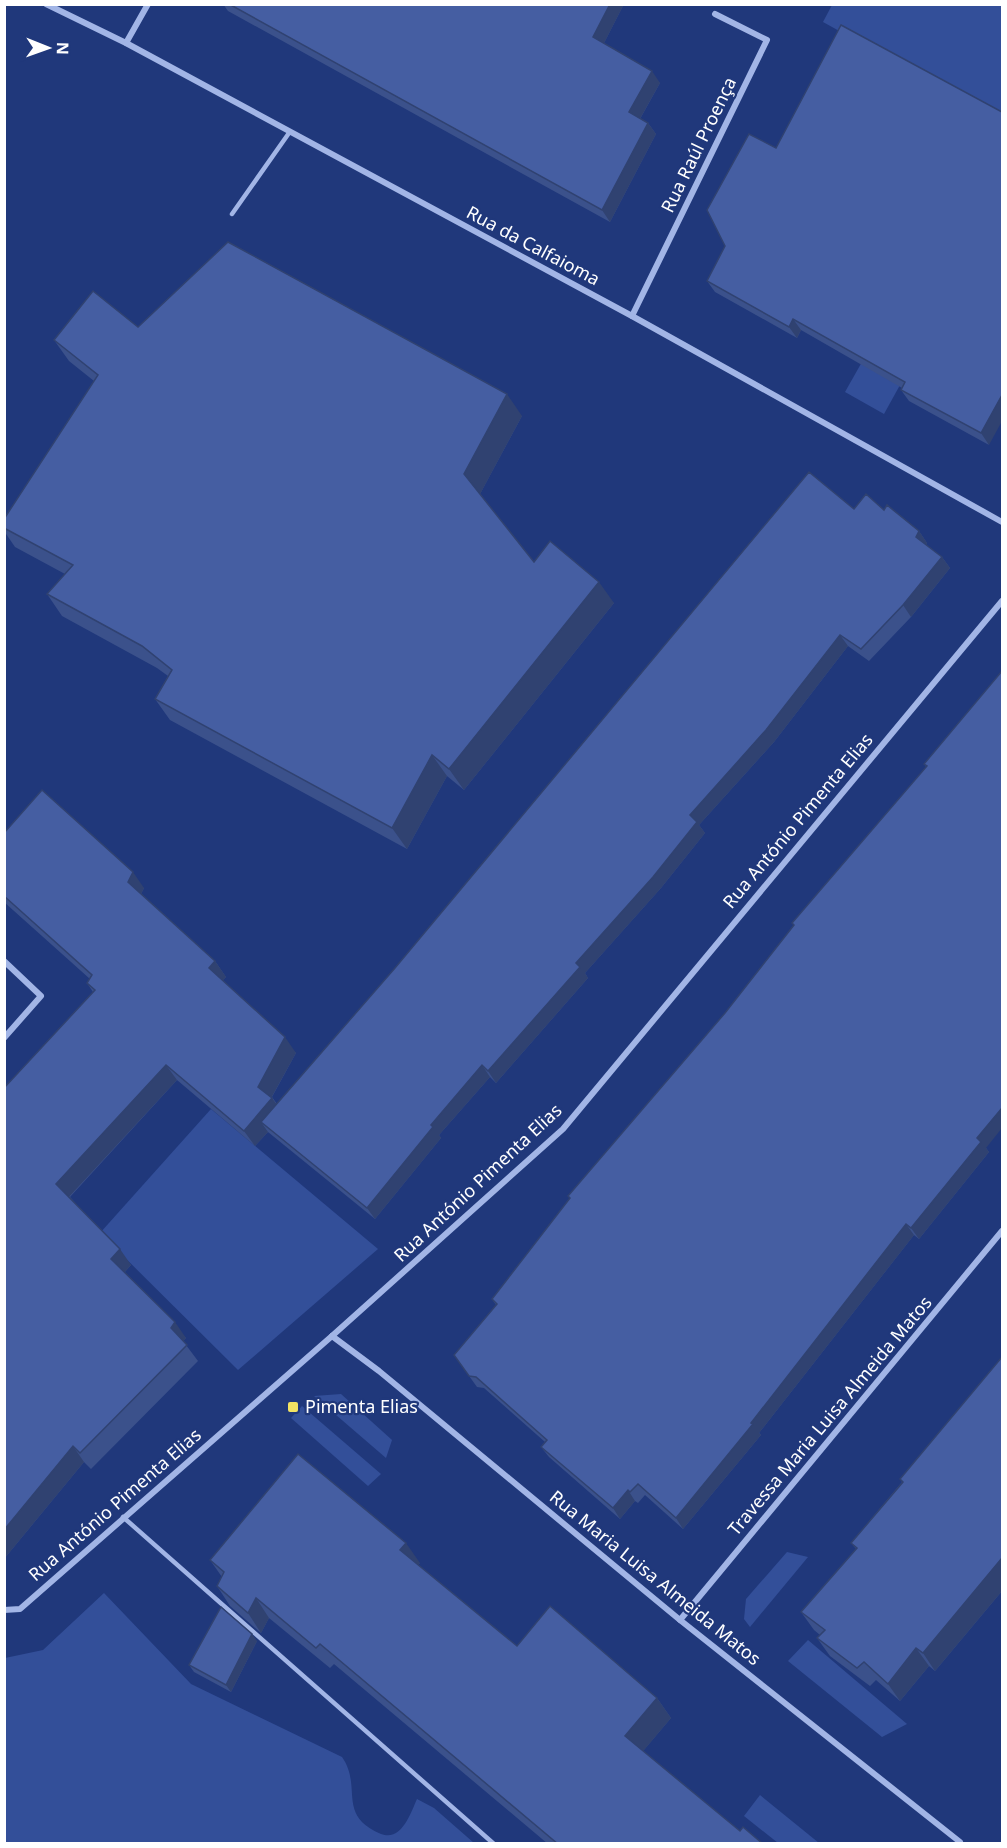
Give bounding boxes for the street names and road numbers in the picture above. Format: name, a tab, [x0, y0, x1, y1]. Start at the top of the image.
street label: Rua Raúl Proença	[655, 73, 741, 216]
street label: Rua da Calfaioma	[463, 200, 604, 290]
street label: Rua António Pimenta Elias	[717, 728, 878, 913]
street label: Rua António Pimenta Elias	[388, 1098, 566, 1267]
street label: Travessa Maria Luisa Almeida Matos	[722, 1291, 937, 1540]
street label: Rua António Pimenta Elias	[23, 1423, 206, 1586]
street label: Rua Maria Luisa Almeida Matos	[545, 1485, 766, 1670]

